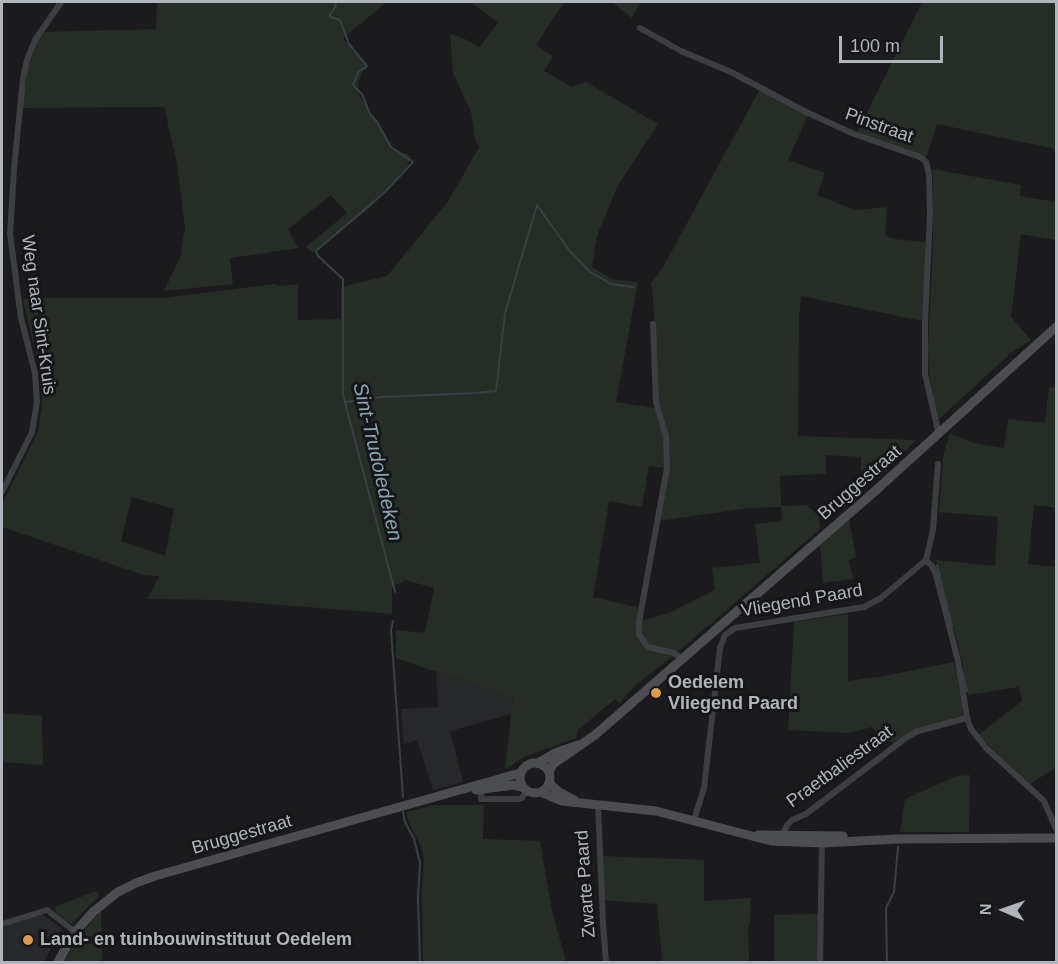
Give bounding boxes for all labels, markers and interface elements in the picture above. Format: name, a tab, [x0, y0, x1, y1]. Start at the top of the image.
scale bar	[842, 24, 946, 62]
text: 100 m	[850, 36, 900, 56]
street label: Pinstraat	[842, 104, 916, 148]
street label: Weg naar Sint-Kruis	[16, 234, 60, 396]
water label: Sint-Trudoledeken	[347, 380, 407, 544]
street label: Bruggestraat	[814, 441, 906, 525]
street label: Vliegend Paard	[740, 580, 864, 622]
place label: Oedelem Vliegend Paard	[668, 672, 798, 714]
marker: Oedelem Vliegend Paard	[649, 686, 663, 700]
street label: Praetbaliestraat	[783, 721, 897, 813]
street label: Bruggestraat	[189, 810, 295, 860]
street label: Zwarte Paard	[571, 829, 601, 939]
north arrow	[974, 880, 1034, 940]
text: N	[977, 903, 994, 915]
place label: Land- en tuinbouwinstituut Oedelem	[40, 929, 352, 951]
marker: Land- en tuinbouwinstituut Oedelem	[21, 933, 35, 947]

